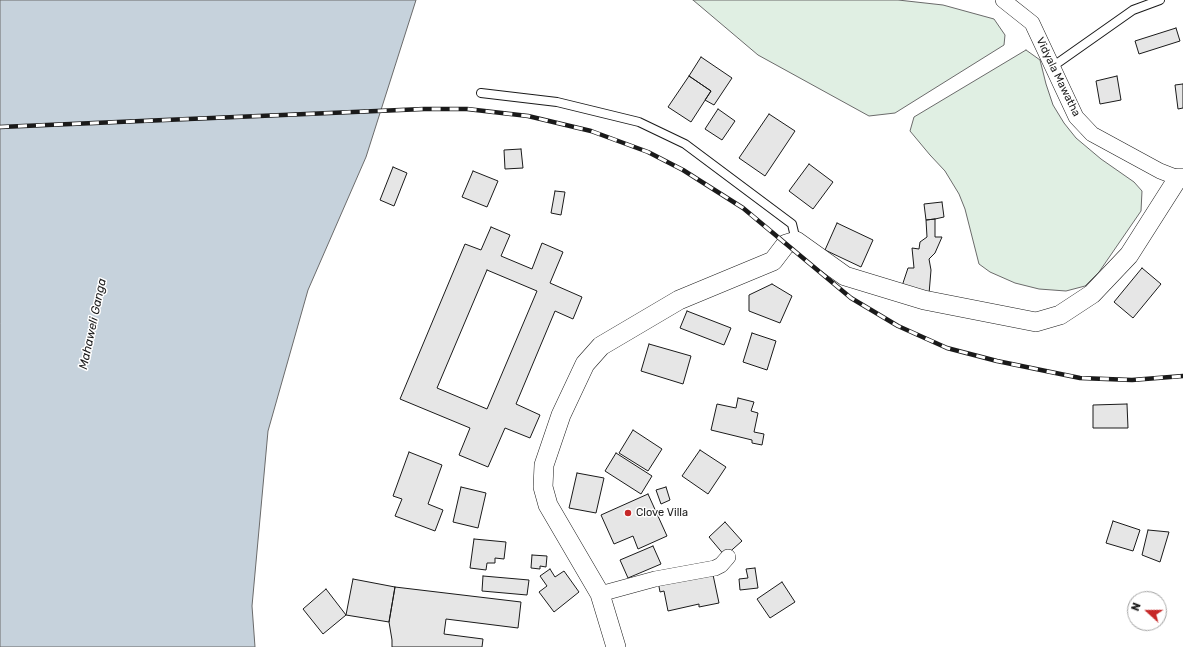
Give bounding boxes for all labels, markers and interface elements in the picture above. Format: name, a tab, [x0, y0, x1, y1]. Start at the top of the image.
street label: Vidyala Mawatha	[1033, 35, 1083, 119]
water label: Mahaweli Ganga	[76, 277, 110, 371]
place label: Clove Villa	[636, 506, 688, 520]
marker: Clove Villa	[623, 508, 633, 518]
north arrow	[1127, 591, 1167, 631]
text: N	[1129, 601, 1144, 613]

